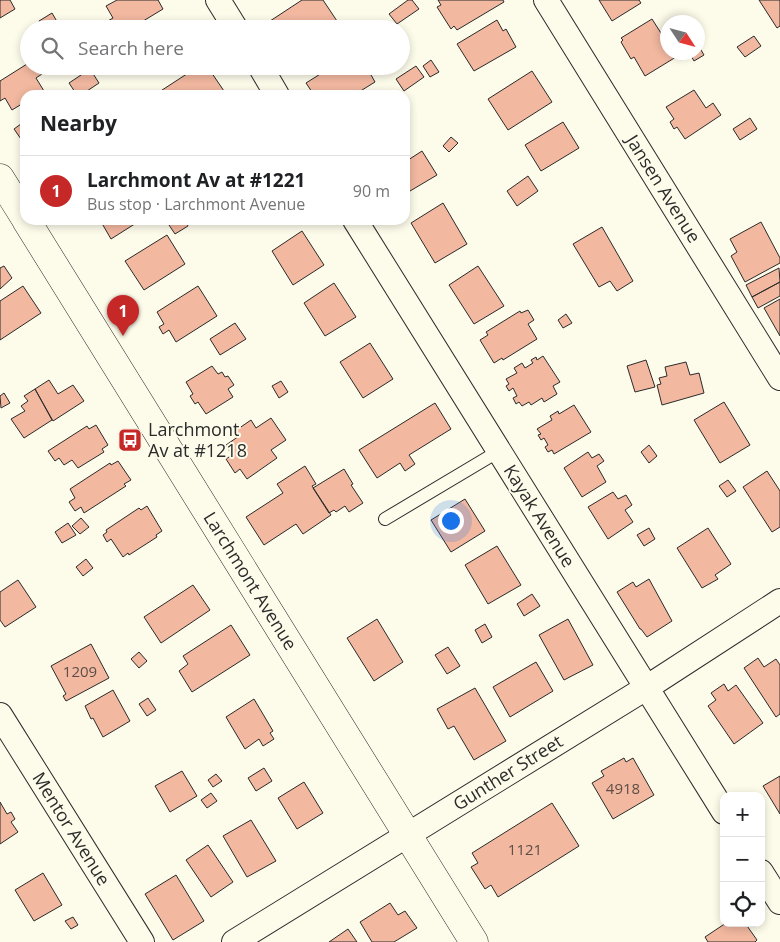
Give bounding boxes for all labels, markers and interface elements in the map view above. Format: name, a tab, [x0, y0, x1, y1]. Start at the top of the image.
north arrow	[660, 15, 705, 60]
search box	[20, 20, 410, 75]
icon: search	[38, 34, 66, 62]
text: Search here	[78, 35, 184, 61]
text: Nearby	[40, 109, 117, 137]
street label: Jansen Avenue	[620, 128, 707, 247]
text: Larchmont Av at #1221	[87, 167, 305, 193]
text: 1	[51, 180, 61, 202]
text: 90 m	[353, 180, 390, 202]
text: Bus stop · Larchmont Avenue	[87, 193, 305, 215]
pin: 1	[107, 295, 139, 336]
place label: Larchmont Av at #1218	[148, 417, 247, 462]
bus stop icon: Larchmont Av at #1218	[117, 427, 143, 453]
street label: Kayak Avenue	[499, 460, 581, 571]
street label: Larchmont Avenue	[199, 507, 303, 654]
your location	[438, 508, 464, 534]
house number: 1209	[63, 661, 97, 681]
street label: Gunther Street	[448, 729, 567, 815]
street label: Mentor Avenue	[27, 767, 116, 890]
house number: 4918	[606, 778, 640, 798]
map controls	[720, 792, 765, 927]
button: +	[720, 792, 765, 837]
button: −	[720, 837, 765, 882]
house number: 1121	[508, 839, 542, 859]
button: locate	[720, 882, 765, 927]

